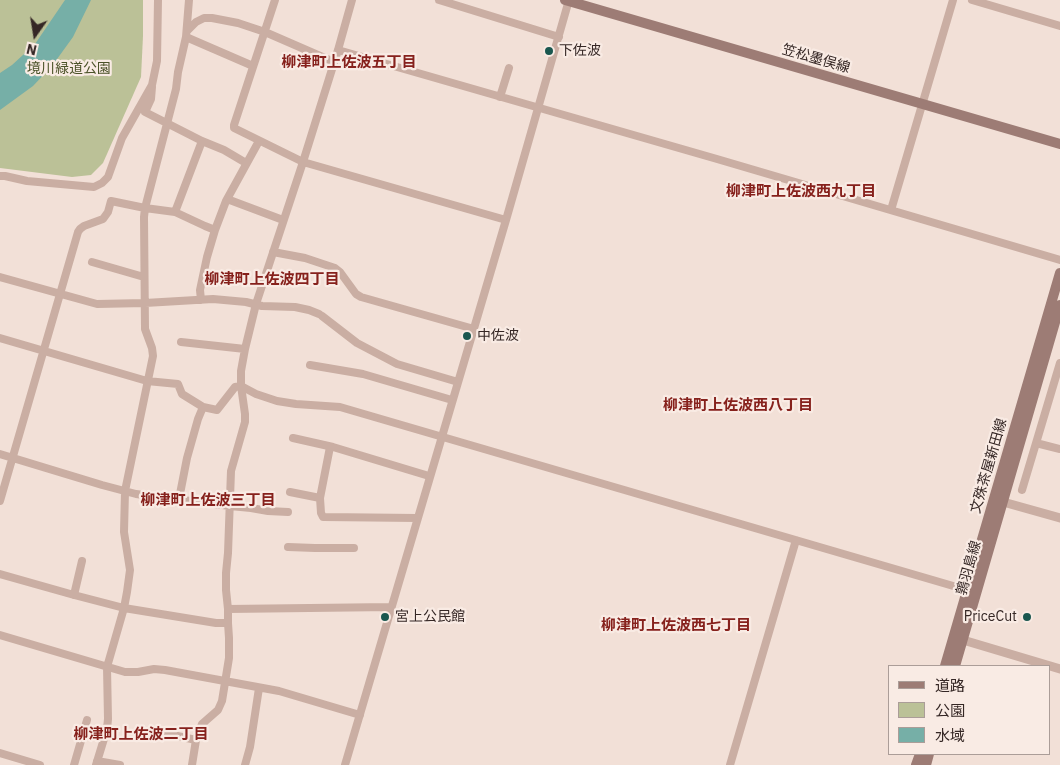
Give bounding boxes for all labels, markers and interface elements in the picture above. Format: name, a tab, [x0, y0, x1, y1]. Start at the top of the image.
north arrow	[10, 10, 60, 60]
text: N	[25, 40, 39, 60]
street label: 笠松墨俣線	[780, 41, 852, 77]
place label: 下佐波	[559, 43, 601, 59]
marker: 下佐波	[543, 45, 555, 57]
district label: 柳津町上佐波五丁目	[282, 54, 416, 72]
park label: 境川緑道公園	[27, 61, 111, 77]
district label: 柳津町上佐波西九丁目	[726, 183, 876, 201]
district label: 柳津町上佐波四丁目	[205, 271, 339, 289]
place label: 中佐波	[477, 328, 519, 344]
marker: 中佐波	[461, 330, 473, 342]
district label: 柳津町上佐波西八丁目	[663, 397, 813, 415]
street label: 文殊茶屋新田線	[967, 417, 1011, 515]
district label: 柳津町上佐波三丁目	[141, 492, 275, 510]
street label: 鶉羽島線	[953, 539, 985, 597]
place label: 宮上公民館	[395, 609, 465, 625]
place label: PriceCut	[964, 609, 1017, 625]
marker: 宮上公民館	[379, 611, 391, 623]
marker: PriceCut	[1021, 611, 1033, 623]
district label: 柳津町上佐波西七丁目	[601, 617, 751, 635]
legend	[888, 665, 1050, 755]
text: 道路	[935, 676, 965, 695]
text: 公園	[935, 701, 965, 720]
district label: 柳津町上佐波二丁目	[74, 726, 208, 744]
text: 水域	[935, 726, 965, 745]

